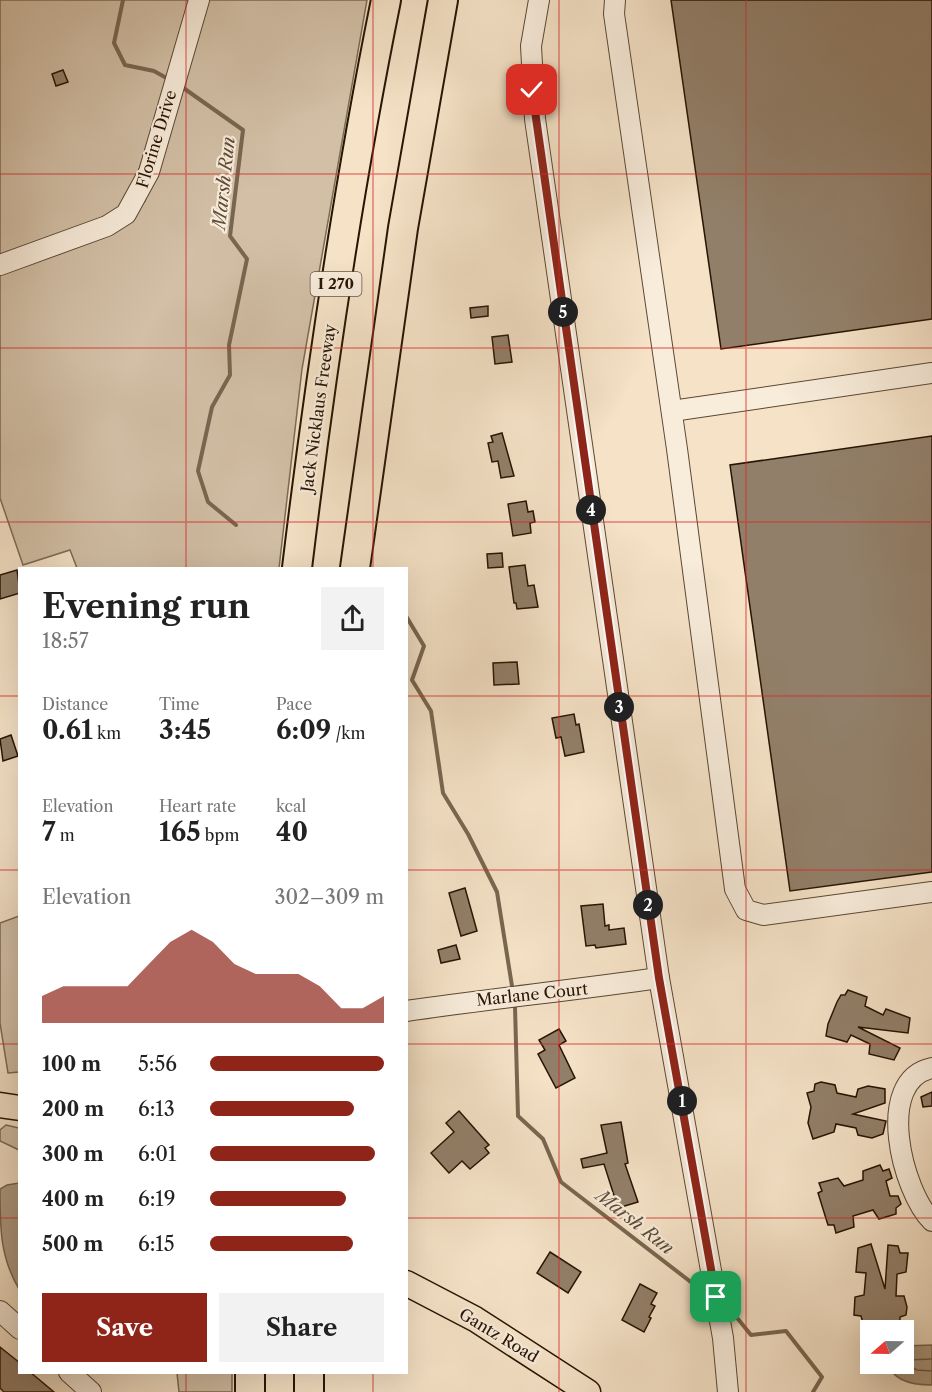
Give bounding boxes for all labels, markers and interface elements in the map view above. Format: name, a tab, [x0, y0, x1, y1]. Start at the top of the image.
pin	[506, 64, 557, 115]
icon: check	[515, 73, 548, 106]
street label: Florine Drive	[132, 88, 180, 190]
water label: Marsh Run	[208, 136, 240, 232]
road number: I 270	[310, 272, 362, 296]
pin: 5	[548, 297, 578, 327]
text: 5	[559, 302, 567, 322]
street label: Jack Nicklaus Freeway	[296, 322, 340, 496]
pin: 4	[576, 495, 606, 525]
text: 4	[586, 500, 596, 520]
text: Evening run	[42, 586, 250, 627]
button: share	[321, 587, 384, 650]
text: 18:57	[42, 629, 89, 653]
pin: 3	[604, 692, 634, 722]
text: Distance	[42, 694, 108, 714]
text: Time	[159, 694, 199, 714]
text: Pace	[276, 694, 312, 714]
text: 3	[614, 697, 624, 717]
text: 0.61	[42, 714, 93, 746]
text: 3:45	[159, 714, 211, 746]
text: 6:09	[276, 714, 331, 746]
text: km	[93, 723, 121, 743]
text: /km	[331, 723, 366, 743]
text: Elevation	[42, 796, 113, 816]
text: Heart rate	[159, 796, 236, 816]
text: kcal	[276, 796, 306, 816]
text: 7	[42, 816, 56, 848]
text: 165	[159, 816, 201, 848]
text: 40	[276, 816, 308, 848]
text: m	[56, 825, 75, 845]
text: bpm	[201, 825, 239, 845]
text: Elevation	[42, 885, 131, 909]
text: 302–309 m	[275, 885, 384, 909]
pin: 2	[633, 890, 663, 920]
text: 2	[643, 895, 653, 915]
street label: Marlane Court	[475, 978, 589, 1010]
text: 100 m	[42, 1052, 101, 1076]
text: 5:56	[138, 1052, 177, 1076]
pin: 1	[667, 1086, 697, 1116]
text: 1	[678, 1091, 686, 1111]
text: 200 m	[42, 1097, 104, 1121]
text: 6:13	[138, 1097, 175, 1121]
text: 300 m	[42, 1142, 104, 1166]
text: 6:01	[138, 1142, 176, 1166]
water label: Marsh Run	[590, 1184, 678, 1259]
text: 400 m	[42, 1187, 104, 1211]
text: 6:19	[138, 1187, 175, 1211]
text: 500 m	[42, 1232, 103, 1256]
text: 6:15	[138, 1232, 175, 1256]
pin	[690, 1271, 741, 1322]
icon: arrive	[699, 1280, 732, 1313]
button: Save	[42, 1293, 207, 1362]
button: Share	[219, 1293, 384, 1362]
street label: Gantz Road	[456, 1303, 543, 1367]
north arrow	[860, 1320, 914, 1374]
map controls	[860, 1320, 914, 1374]

